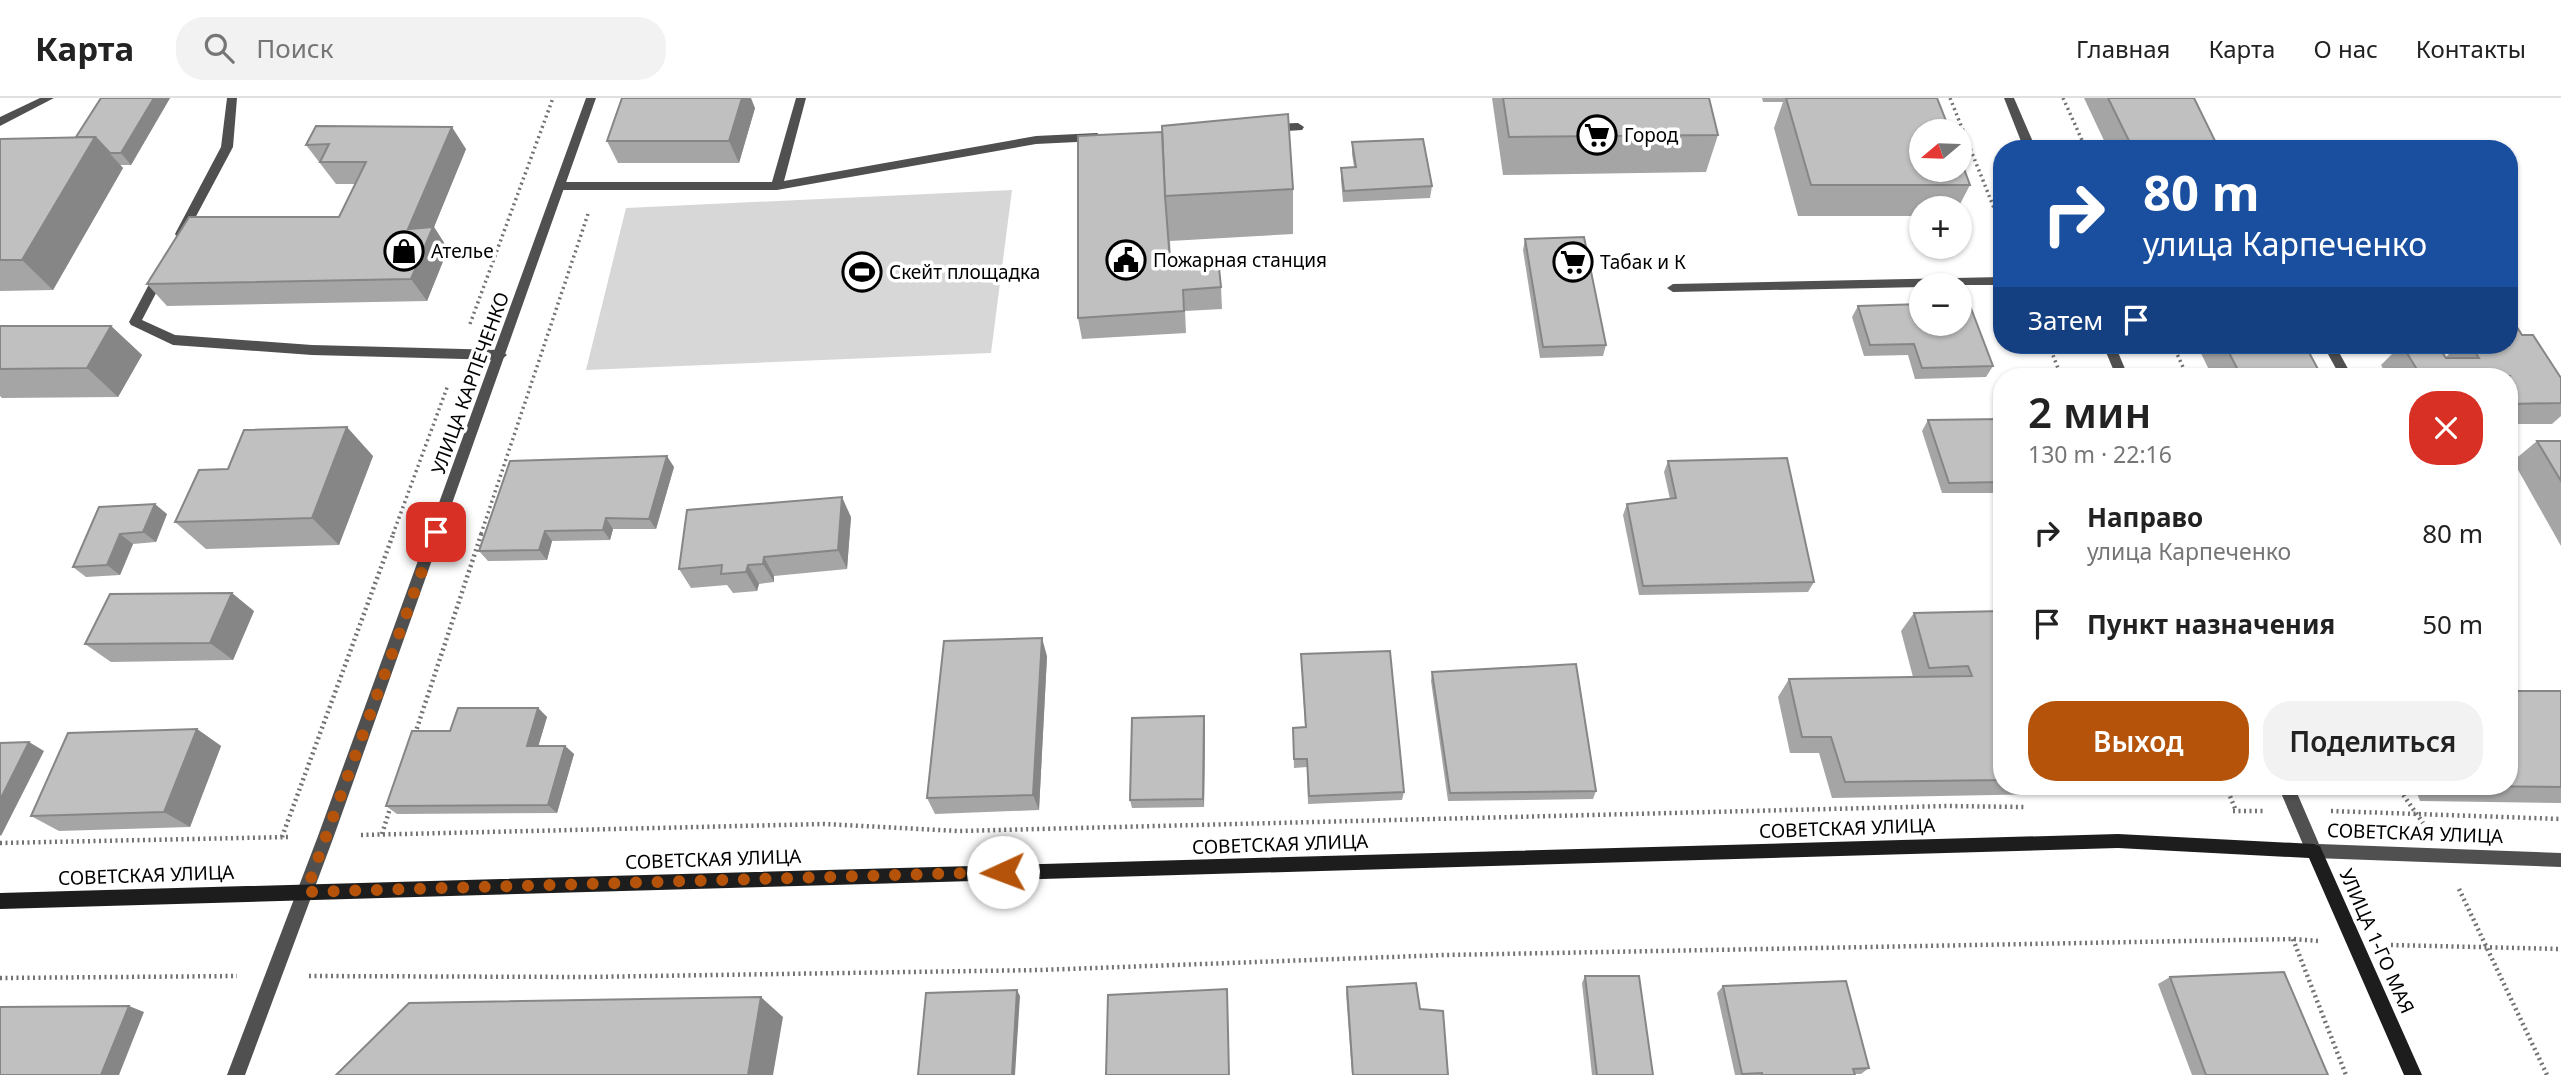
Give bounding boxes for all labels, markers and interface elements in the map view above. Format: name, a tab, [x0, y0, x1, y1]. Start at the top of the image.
search box	[176, 17, 666, 80]
text: Карта	[35, 26, 134, 71]
icon: search	[200, 29, 238, 67]
text: Поиск	[256, 30, 333, 66]
text: Главная	[2076, 32, 2170, 65]
text: Карта	[2208, 32, 2275, 65]
text: О нас	[2313, 32, 2378, 65]
text: Контакты	[2416, 32, 2526, 65]
supermarket icon: Город	[1576, 114, 1618, 156]
north arrow	[1909, 119, 1972, 182]
map controls	[1909, 119, 1972, 336]
place label: Город	[1624, 122, 1679, 148]
text: 80 m	[2143, 159, 2260, 225]
icon: right	[2028, 168, 2119, 259]
button: +	[1909, 196, 1972, 259]
text: улица Карпеченко	[2143, 222, 2427, 265]
shop icon: Ателье	[383, 230, 425, 272]
place label: Ателье	[431, 238, 494, 264]
public building icon: Пожарная станция	[1105, 239, 1147, 281]
supermarket icon: Табак и К	[1552, 241, 1594, 283]
place label: Пожарная станция	[1153, 247, 1327, 273]
place label: Табак и К	[1600, 249, 1686, 275]
sports icon: Скейт площадка	[841, 251, 883, 293]
place label: Скейт площадка	[889, 259, 1040, 285]
button: −	[1909, 273, 1972, 336]
street label: УЛИЦА КАРПЕЧЕНКО	[425, 288, 515, 478]
icon: arrive	[2117, 301, 2155, 339]
text: Затем	[2028, 302, 2103, 338]
text: 2 мин	[2028, 383, 2151, 440]
button: close	[2409, 391, 2483, 465]
text: 130 m · 22:16	[2028, 438, 2172, 470]
text: Направо	[2087, 499, 2203, 535]
pin	[406, 502, 466, 562]
icon: arrive	[417, 513, 455, 551]
icon: right	[2028, 514, 2066, 552]
text: 80 m	[2422, 515, 2483, 551]
text: улица Карпеченко	[2087, 535, 2291, 567]
icon: arrive	[2028, 605, 2066, 643]
text: Пункт назначения	[2087, 606, 2335, 642]
text: 50 m	[2422, 606, 2483, 642]
button: Выход	[2028, 701, 2249, 781]
button: Поделиться	[2263, 701, 2483, 781]
street label: СОВЕТСКАЯ УЛИЦА	[1758, 812, 1936, 844]
street label: СОВЕТСКАЯ УЛИЦА	[2326, 817, 2504, 849]
street label: СОВЕТСКАЯ УЛИЦА	[1191, 828, 1369, 860]
position arrow	[966, 835, 1040, 909]
street label: СОВЕТСКАЯ УЛИЦА	[624, 843, 802, 875]
street label: СОВЕТСКАЯ УЛИЦА	[57, 859, 235, 891]
street label: УЛИЦА 1-ГО МАЯ	[2333, 864, 2421, 1018]

